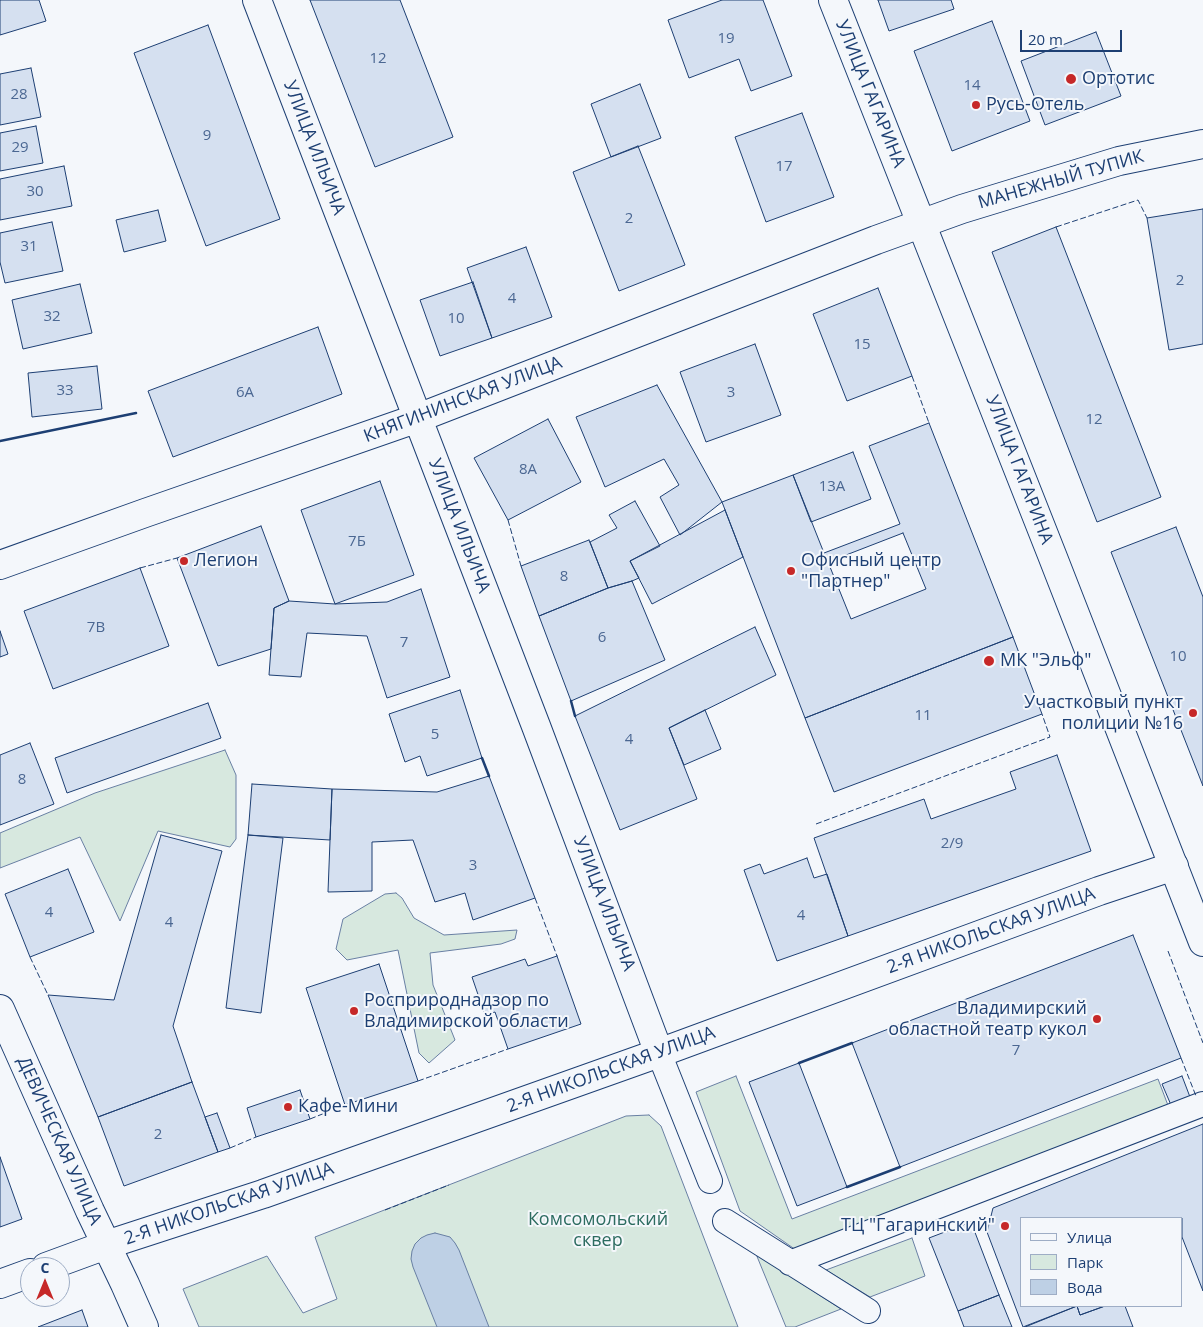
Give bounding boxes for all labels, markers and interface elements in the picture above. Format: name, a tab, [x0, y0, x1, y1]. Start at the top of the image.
street label: УЛИЦА ГАГАРИНА	[831, 17, 909, 171]
scale bar	[1023, 20, 1126, 52]
text: 20 m	[1028, 29, 1063, 49]
house number: 19	[717, 30, 735, 48]
house number: 12	[369, 50, 387, 68]
place label: Ортотис	[1082, 68, 1155, 90]
marker: Ортотис	[1064, 72, 1078, 86]
house number: 14	[963, 77, 981, 95]
street label: УЛИЦА ИЛЬИЧА	[278, 78, 350, 218]
house number: 28	[10, 86, 28, 104]
place label: Русь-Отель	[986, 94, 1084, 116]
marker: Русь-Отель	[970, 99, 982, 111]
house number: 9	[203, 127, 211, 145]
house number: 29	[11, 139, 29, 157]
street label: МАНЕЖНЫЙ ТУПИК	[976, 146, 1146, 214]
house number: 17	[775, 158, 793, 176]
house number: 30	[26, 183, 44, 201]
house number: 2	[625, 210, 633, 228]
house number: 31	[20, 238, 38, 256]
house number: 2	[1176, 272, 1184, 290]
house number: 4	[508, 290, 516, 308]
house number: 32	[43, 308, 61, 326]
house number: 10	[447, 310, 465, 328]
house number: 15	[853, 336, 871, 354]
street label: КНЯГИНИНСКАЯ УЛИЦА	[361, 352, 565, 448]
house number: 33	[56, 382, 74, 400]
house number: 6А	[236, 384, 254, 402]
house number: 3	[727, 384, 735, 402]
street label: УЛИЦА ГАГАРИНА	[981, 393, 1057, 547]
house number: 12	[1085, 411, 1103, 429]
street label: УЛИЦА ИЛЬИЧА	[423, 456, 495, 596]
house number: 8А	[519, 461, 537, 479]
house number: 13А	[819, 478, 845, 496]
house number: 7Б	[348, 533, 366, 551]
place label: Легион	[194, 550, 258, 572]
place label: Офисный центр "Партнер"	[801, 550, 942, 592]
marker: Легион	[178, 555, 190, 567]
marker: Офисный центр "Партнер"	[785, 565, 797, 577]
house number: 8	[560, 568, 568, 586]
house number: 7В	[87, 619, 105, 637]
house number: 6	[598, 629, 606, 647]
house number: 7	[400, 634, 408, 652]
house number: 10	[1169, 648, 1187, 666]
place label: МК "Эльф"	[1000, 650, 1091, 672]
marker: МК "Эльф"	[982, 654, 996, 668]
place label: Участковый пункт полиции №16	[1024, 692, 1183, 734]
house number: 11	[914, 707, 932, 725]
marker: Участковый пункт полиции №16	[1187, 707, 1199, 719]
house number: 5	[431, 726, 439, 744]
house number: 4	[625, 731, 633, 749]
house number: 8	[18, 771, 26, 789]
street label: УЛИЦА ИЛЬИЧА	[568, 834, 640, 974]
house number: 2/9	[941, 835, 963, 853]
house number: 3	[469, 857, 477, 875]
street label: 2-Я НИКОЛЬСКАЯ УЛИЦА	[884, 883, 1098, 979]
house number: 4	[45, 904, 53, 922]
house number: 4	[797, 907, 805, 925]
house number: 4	[165, 914, 173, 932]
place label: Росприроднадзор по Владимирской области	[364, 990, 569, 1032]
place label: Владимирский областной театр кукол	[888, 998, 1087, 1040]
marker: Росприроднадзор по Владимирской области	[348, 1005, 360, 1017]
marker: Владимирский областной театр кукол	[1091, 1013, 1103, 1025]
street label: 2-Я НИКОЛЬСКАЯ УЛИЦА	[504, 1022, 718, 1118]
house number: 7	[1012, 1042, 1020, 1060]
street label: ДЕВИЧЕСКАЯ УЛИЦА	[12, 1053, 106, 1229]
place label: Кафе-Мини	[298, 1096, 398, 1118]
marker: Кафе-Мини	[282, 1101, 294, 1113]
house number: 2	[154, 1126, 162, 1144]
street label: 2-Я НИКОЛЬСКАЯ УЛИЦА	[121, 1158, 337, 1250]
park label: Комсомольский сквер	[528, 1209, 668, 1252]
place label: ТЦ "Гагаринский"	[841, 1215, 995, 1237]
legend	[1020, 1217, 1183, 1307]
marker: ТЦ "Гагаринский"	[999, 1220, 1011, 1232]
text: Улица	[1067, 1227, 1112, 1247]
text: Парк	[1067, 1252, 1103, 1272]
north arrow	[20, 1257, 70, 1307]
text: С	[41, 1258, 49, 1277]
text: Вода	[1067, 1277, 1103, 1297]

